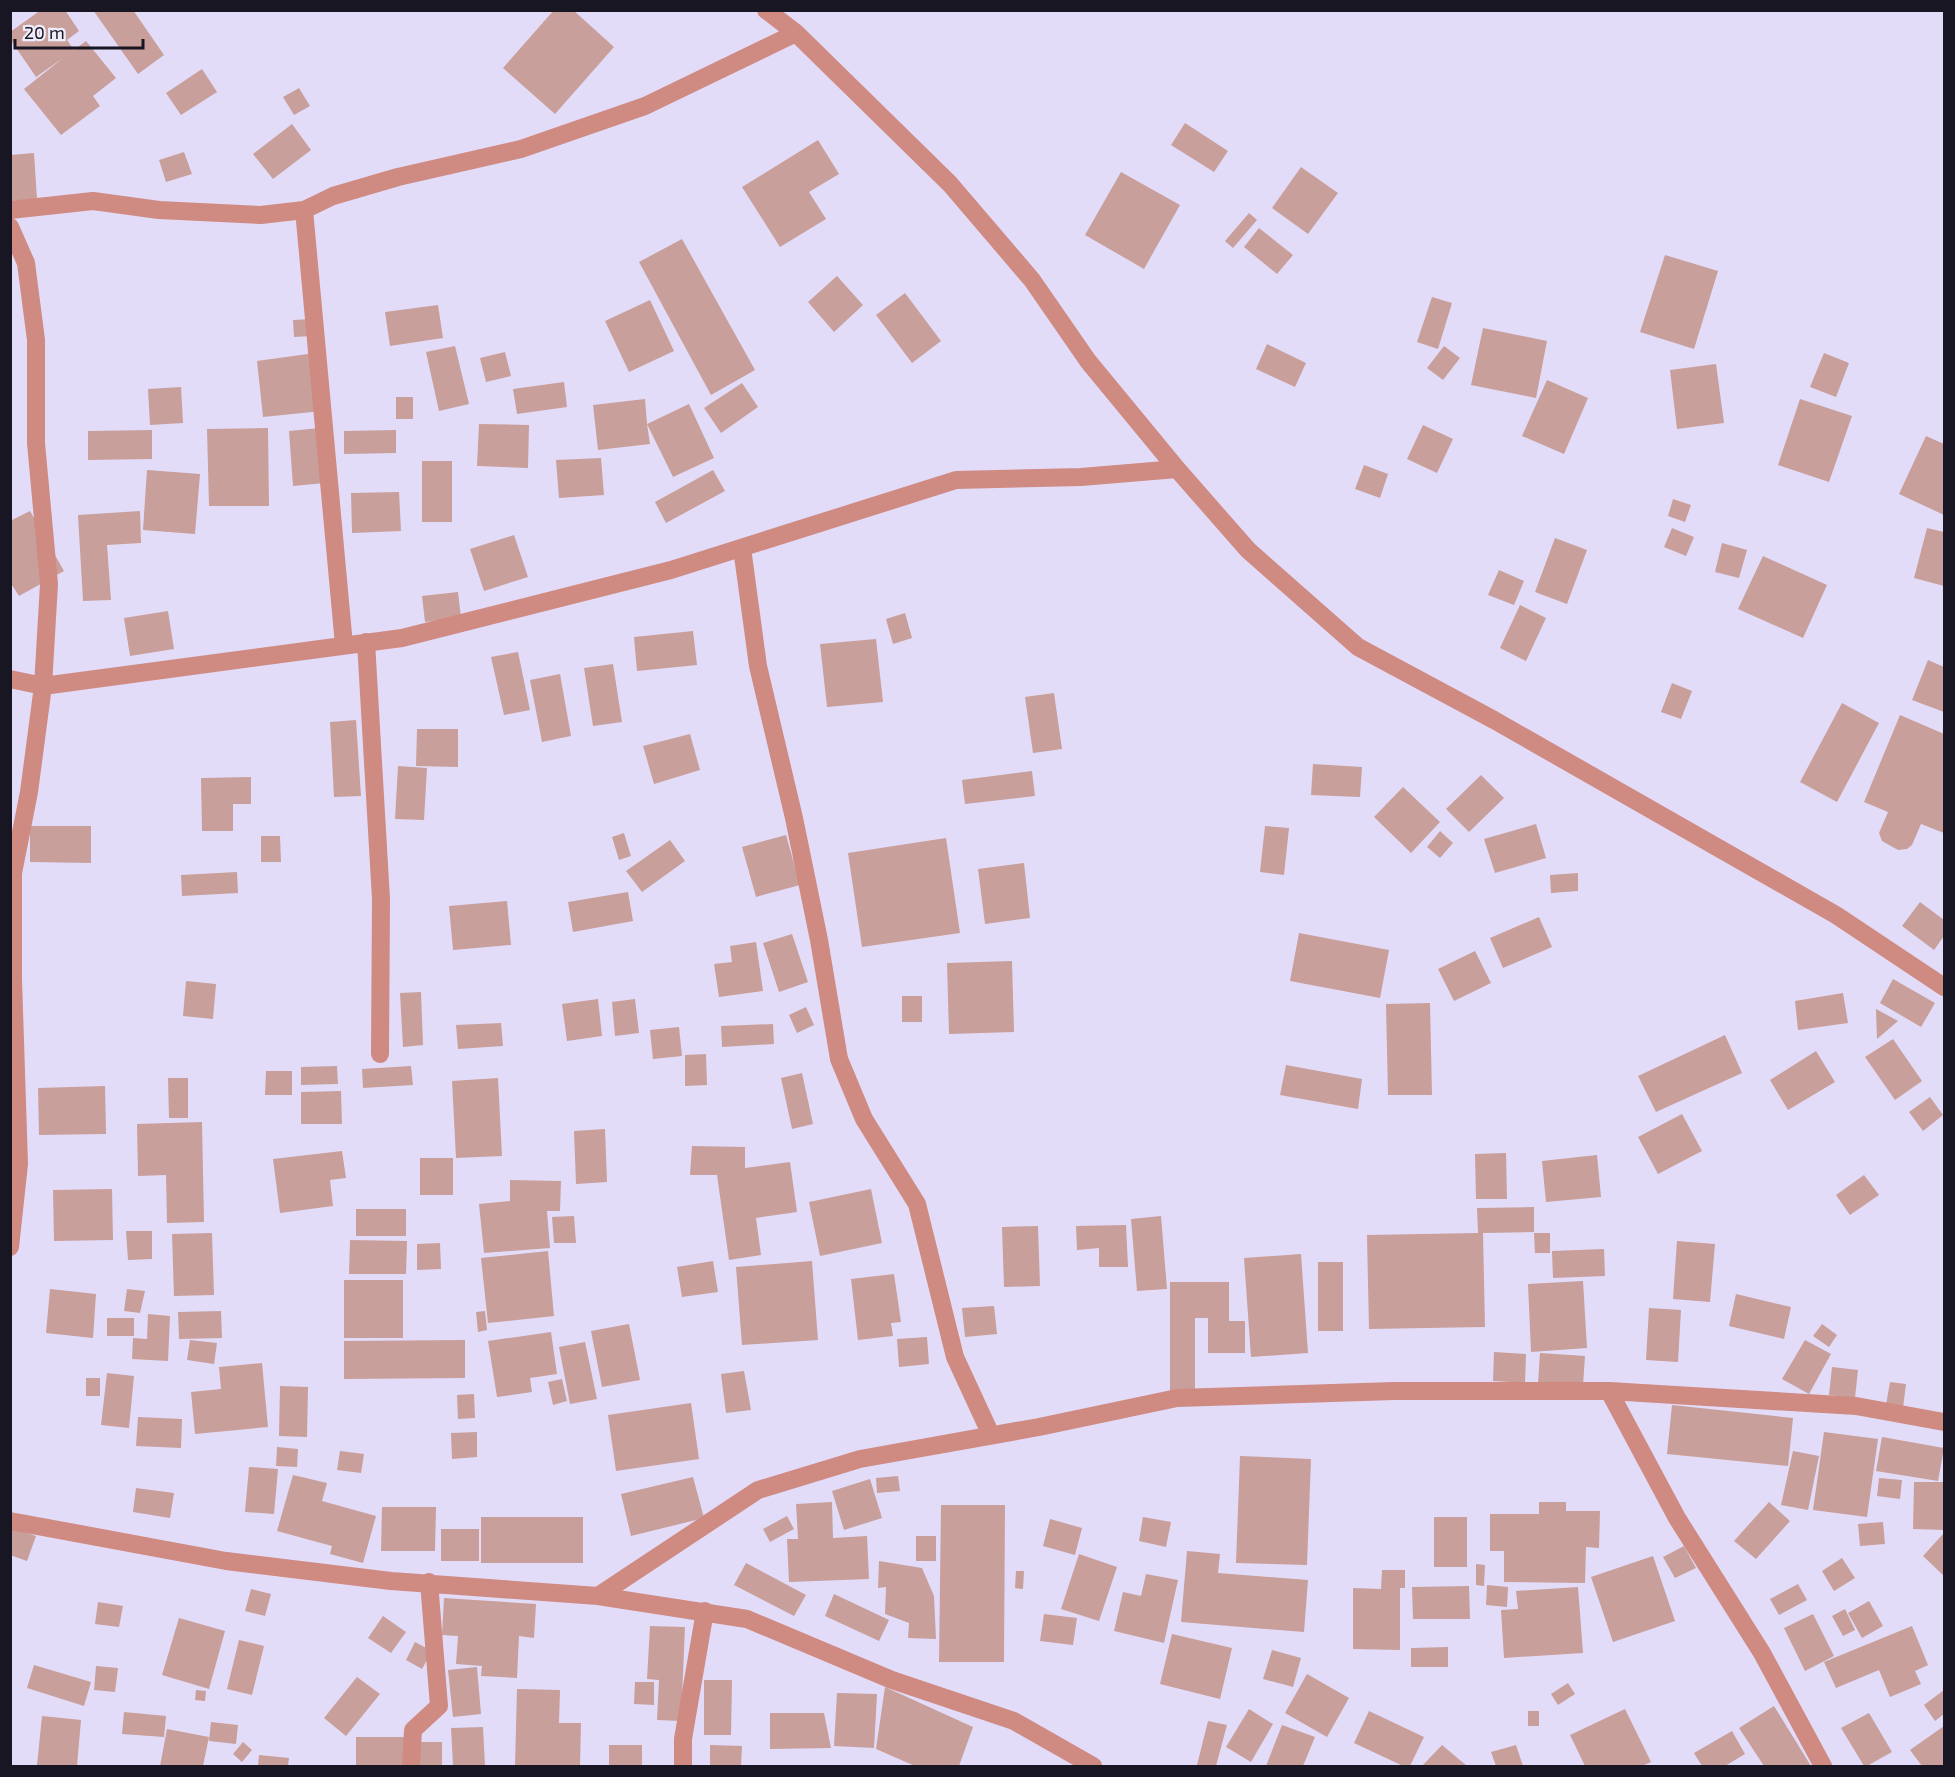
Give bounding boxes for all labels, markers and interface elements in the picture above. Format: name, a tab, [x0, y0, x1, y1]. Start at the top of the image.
scale bar	[15, 12, 142, 50]
text: 20 m	[24, 21, 65, 43]

